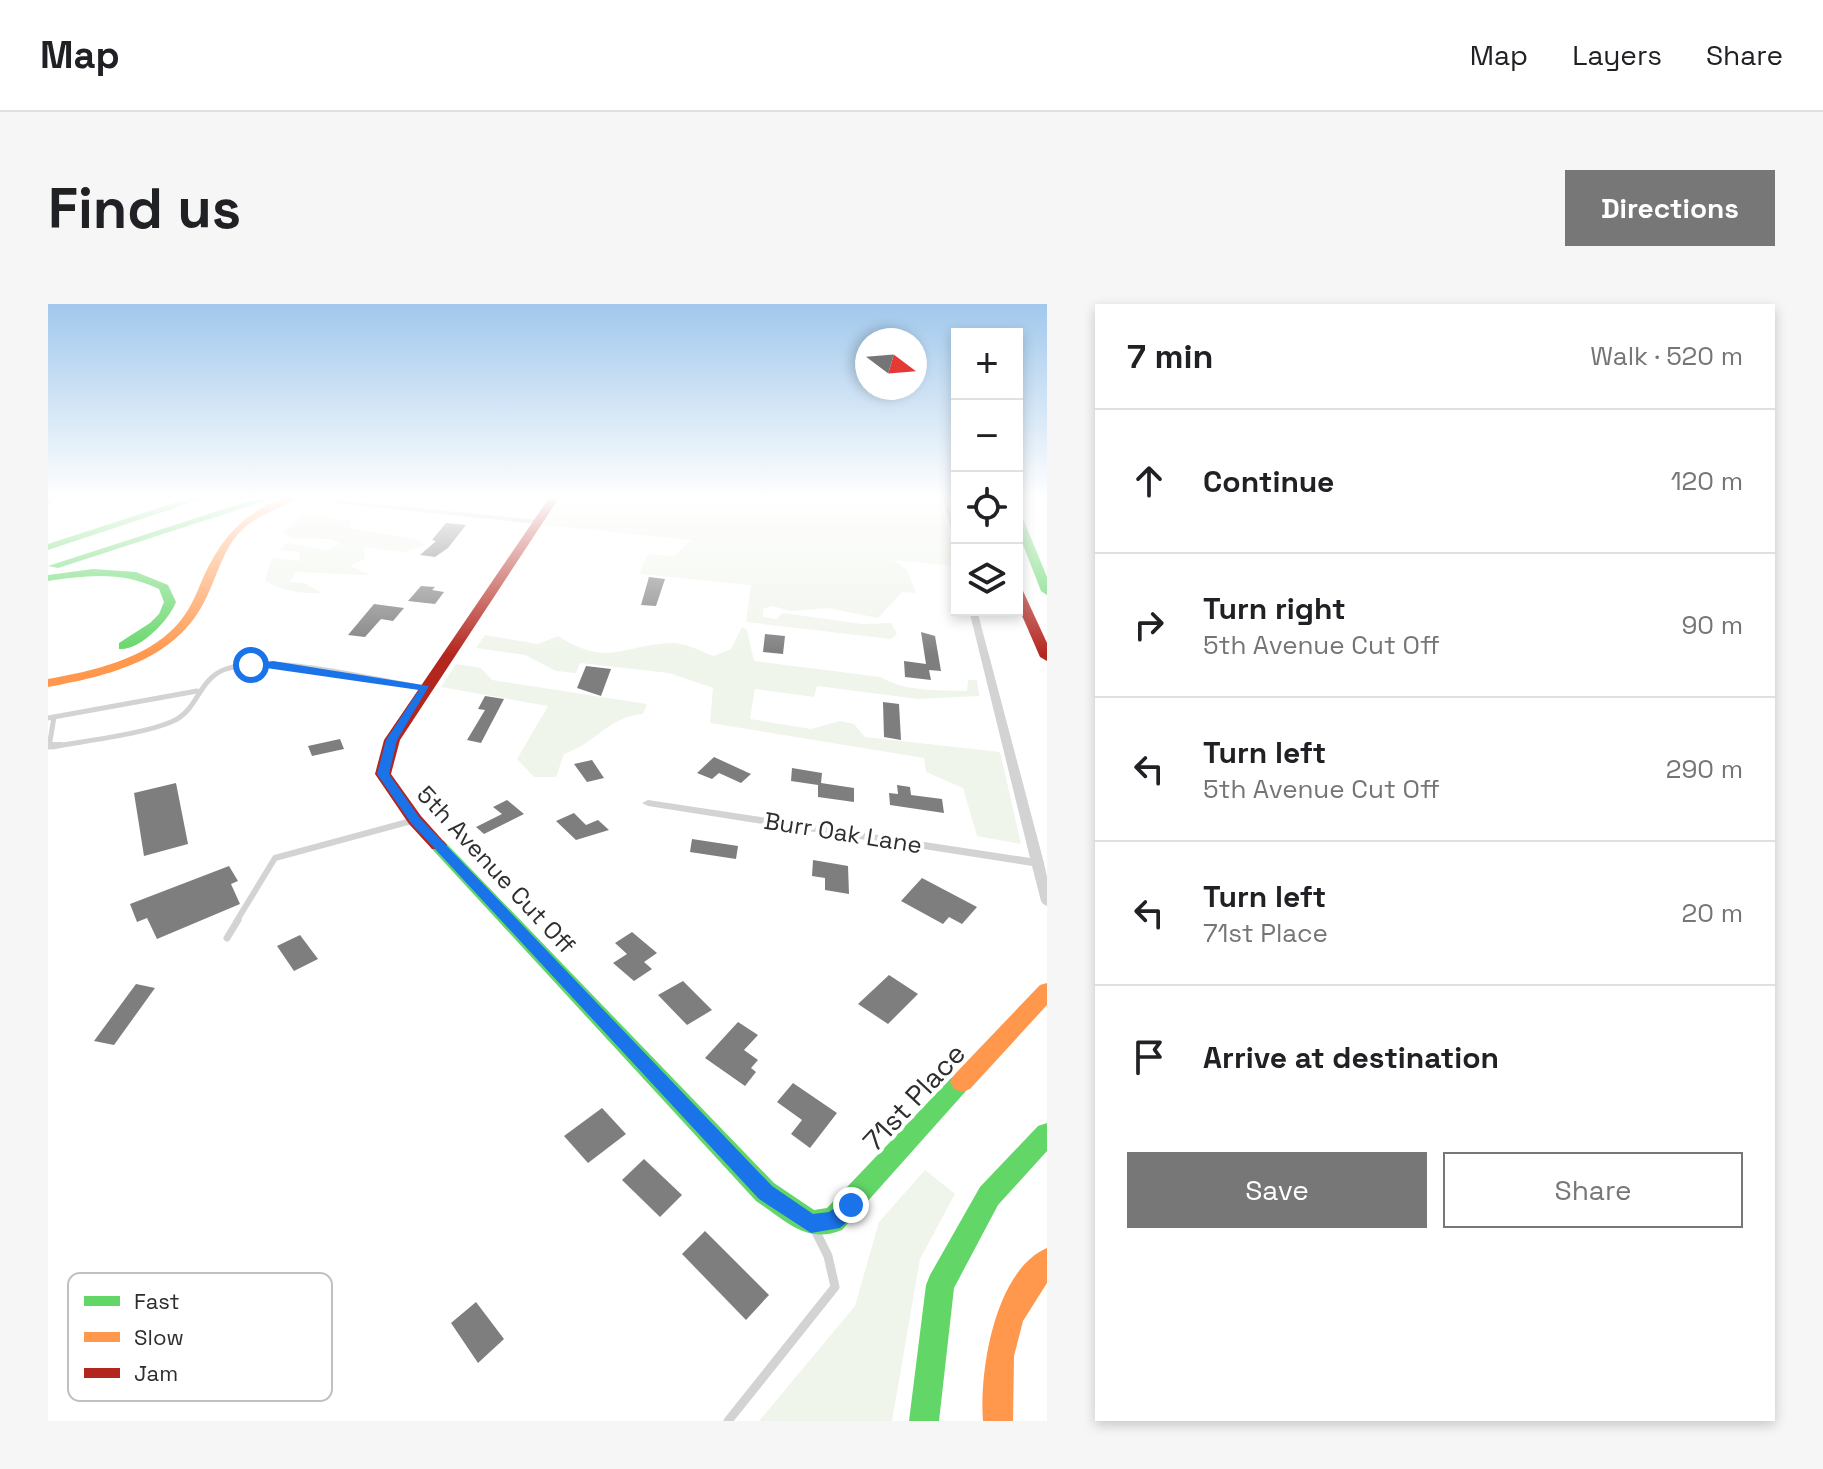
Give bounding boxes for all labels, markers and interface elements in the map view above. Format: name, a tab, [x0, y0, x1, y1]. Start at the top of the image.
text: Map	[40, 31, 120, 79]
text: Map	[1470, 37, 1528, 73]
text: Layers	[1572, 37, 1662, 73]
text: Share	[1706, 37, 1783, 73]
button: Directions	[1565, 170, 1775, 246]
text: Find us	[48, 173, 241, 244]
north arrow	[855, 328, 927, 400]
map controls	[951, 328, 1023, 616]
button: +	[951, 328, 1023, 400]
text: 7 min	[1127, 335, 1214, 378]
text: Walk · 520 m	[1590, 339, 1743, 373]
button: −	[951, 400, 1023, 472]
icon: ahead	[1127, 459, 1171, 503]
text: Continue	[1203, 462, 1334, 501]
text: 120 m	[1671, 464, 1743, 498]
button: locate	[951, 472, 1023, 544]
button: layers	[951, 544, 1023, 616]
text: Turn right	[1203, 589, 1346, 628]
icon: right	[1127, 603, 1171, 647]
text: 90 m	[1681, 608, 1743, 642]
text: 5th Avenue Cut Off	[1203, 628, 1440, 662]
route start	[233, 647, 269, 683]
text: Turn left	[1203, 733, 1326, 772]
icon: left	[1127, 747, 1171, 791]
text: 290 m	[1666, 752, 1743, 786]
text: 5th Avenue Cut Off	[1203, 772, 1440, 806]
street label: 5th Avenue Cut Off	[410, 779, 582, 960]
street label: Burr Oak Lane	[762, 805, 924, 860]
text: Turn left	[1203, 877, 1326, 916]
icon: left	[1127, 891, 1171, 935]
text: 20 m	[1682, 896, 1743, 930]
text: 71st Place	[1203, 916, 1328, 950]
icon: arrive	[1127, 1035, 1171, 1079]
street label: 71st Place	[855, 1036, 973, 1158]
text: Arrive at destination	[1203, 1038, 1499, 1077]
button: Save	[1127, 1152, 1427, 1228]
button: Share	[1443, 1152, 1743, 1228]
route end	[833, 1187, 869, 1223]
legend	[68, 1273, 332, 1401]
text: Fast	[134, 1287, 180, 1315]
text: Slow	[134, 1323, 184, 1351]
text: Jam	[134, 1359, 178, 1387]

